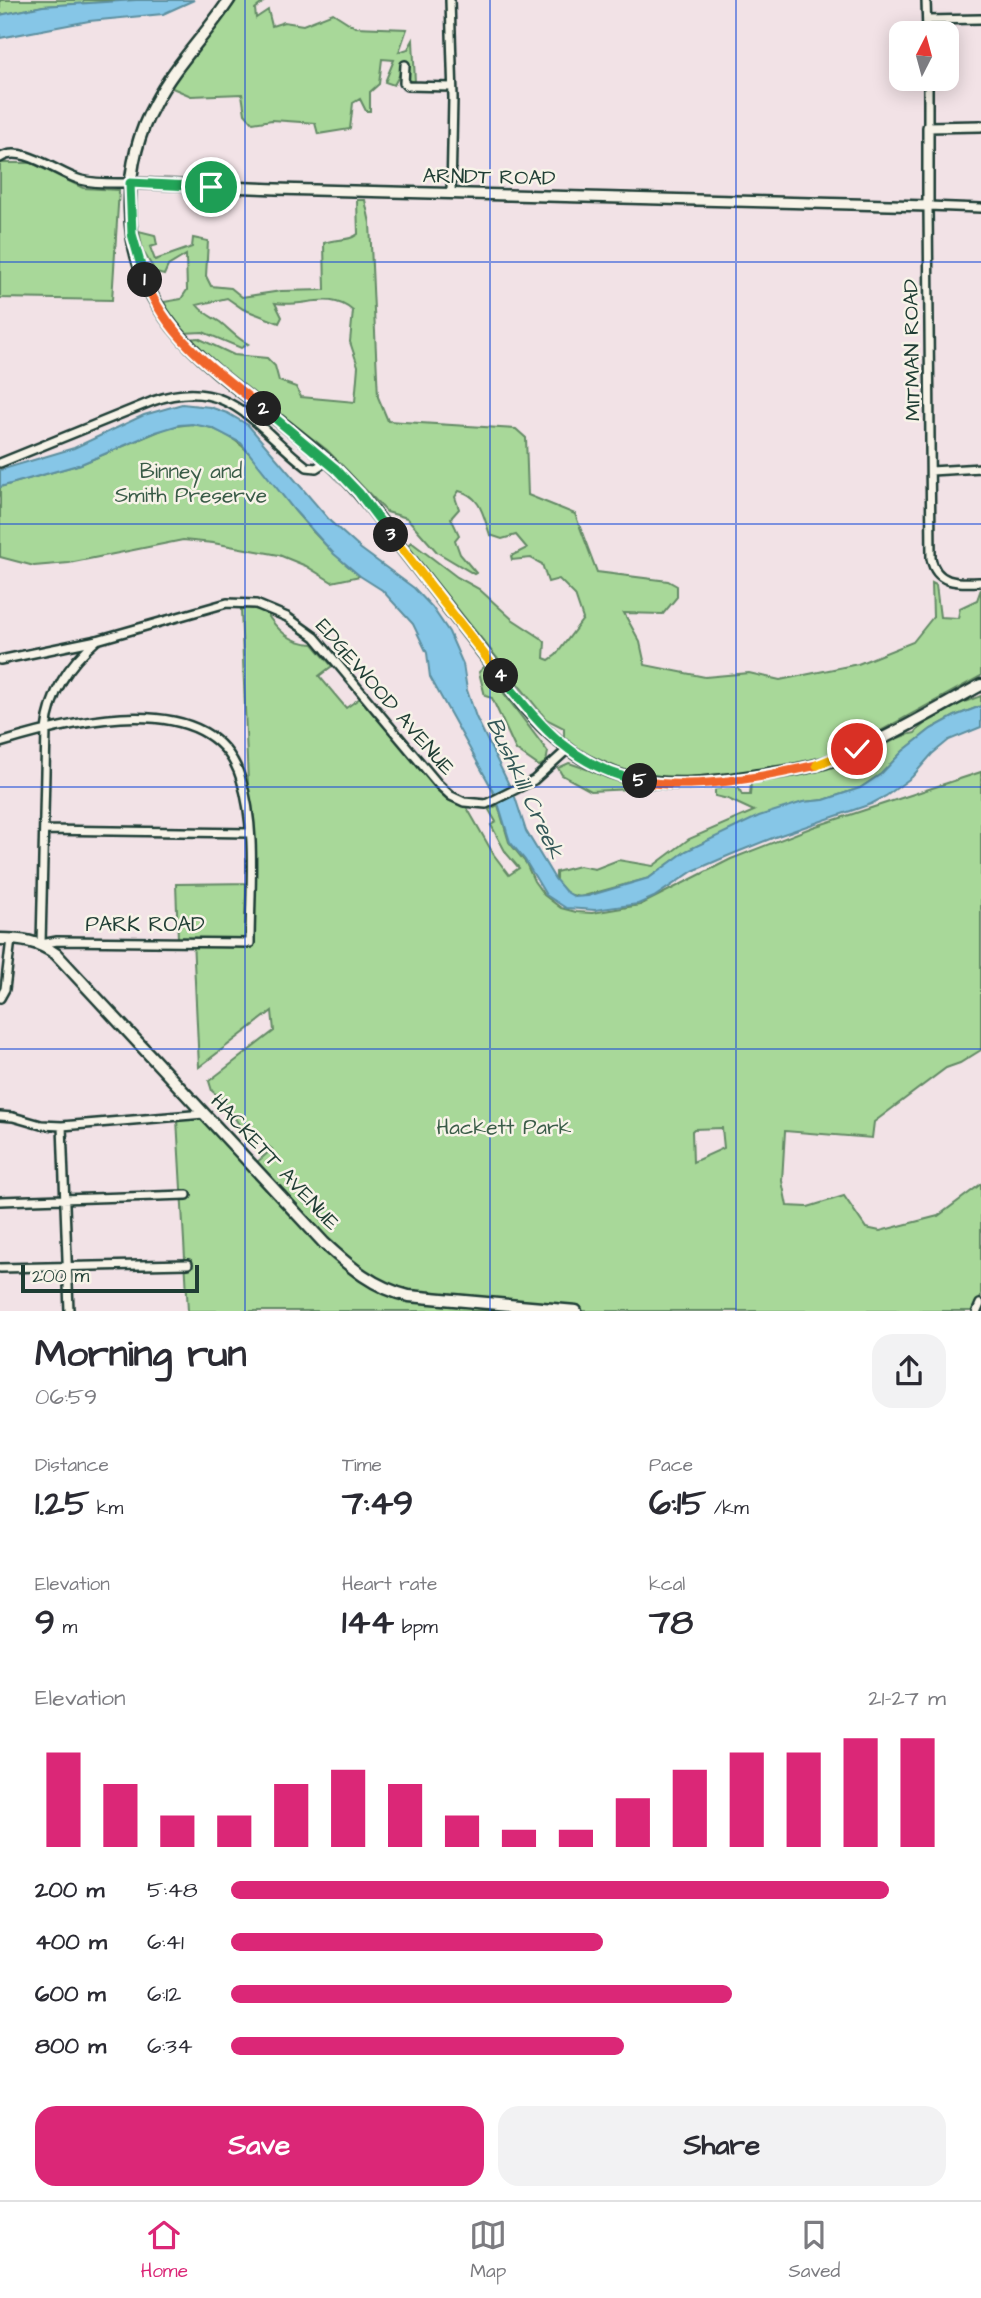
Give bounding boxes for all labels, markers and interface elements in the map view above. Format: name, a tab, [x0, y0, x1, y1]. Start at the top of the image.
north arrow	[889, 21, 959, 91]
map controls	[889, 21, 959, 91]
pin	[181, 157, 241, 217]
street label: ARNDT ROAD	[422, 161, 556, 193]
icon: arrive	[192, 168, 230, 206]
pin: 1	[128, 262, 162, 298]
text: 1	[143, 266, 146, 293]
street label: MITMAN ROAD	[896, 278, 928, 421]
pin: 2	[246, 392, 282, 426]
text: 2	[258, 395, 269, 422]
park label: Binney and Smith Preserve	[115, 457, 267, 510]
pin: 3	[374, 518, 408, 552]
text: 3	[386, 521, 395, 548]
street label: EDGEWOOD AVENUE	[309, 612, 462, 782]
pin: 4	[484, 658, 518, 694]
text: 4	[494, 662, 507, 689]
water label: Bushkill Creek	[478, 712, 572, 865]
pin	[827, 719, 887, 779]
icon: check	[838, 730, 876, 768]
pin: 5	[622, 764, 658, 798]
text: 5	[633, 767, 646, 794]
street label: PARK ROAD	[85, 910, 205, 939]
street label: HACKETT AVENUE	[204, 1087, 346, 1237]
park label: Hackett Park	[437, 1113, 572, 1142]
scale bar	[21, 1262, 200, 1294]
text: 200 m	[32, 1263, 89, 1290]
text: Morning run	[35, 1329, 247, 1381]
button: share	[872, 1334, 946, 1408]
text: 06:59	[35, 1381, 97, 1413]
text: Distance	[35, 1452, 109, 1479]
text: Time	[342, 1452, 382, 1479]
text: Pace	[649, 1452, 693, 1479]
text: 1.25	[35, 1479, 89, 1528]
text: 7:49	[342, 1479, 413, 1528]
text: 6:15	[649, 1479, 706, 1528]
text: km	[89, 1495, 123, 1522]
text: /km	[706, 1495, 749, 1522]
text: Elevation	[35, 1571, 110, 1598]
text: Heart rate	[342, 1571, 437, 1598]
text: kcal	[649, 1571, 685, 1598]
text: 9	[35, 1598, 55, 1647]
text: 144	[342, 1598, 394, 1647]
text: 78	[649, 1598, 693, 1647]
text: m	[55, 1614, 77, 1641]
text: bpm	[394, 1614, 438, 1641]
text: Elevation	[35, 1682, 126, 1714]
text: 21–27 m	[868, 1682, 946, 1714]
text: 200 m	[35, 1874, 104, 1906]
text: 5:48	[147, 1874, 198, 1906]
text: 400 m	[35, 1926, 107, 1958]
text: 6:41	[147, 1926, 184, 1958]
text: 600 m	[35, 1978, 106, 2010]
text: 6:12	[147, 1978, 181, 2010]
text: 800 m	[35, 2030, 106, 2062]
text: 6:34	[147, 2030, 193, 2062]
button: Save	[35, 2106, 484, 2186]
button: Share	[498, 2106, 946, 2186]
tab: Home	[141, 2216, 188, 2285]
tab: Map	[469, 2216, 507, 2285]
tab: Saved	[789, 2216, 840, 2285]

